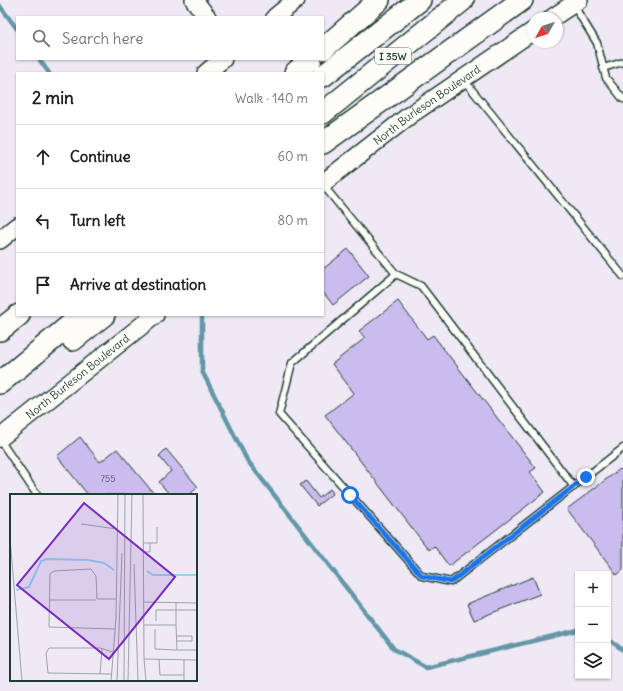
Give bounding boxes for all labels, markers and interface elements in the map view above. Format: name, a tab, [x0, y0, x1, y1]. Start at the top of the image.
north arrow	[527, 12, 563, 48]
search box	[16, 16, 324, 60]
icon: search	[30, 27, 52, 49]
text: Search here	[62, 29, 143, 48]
road number: I 35W	[375, 48, 411, 64]
street label: North Burleson Boulevard	[371, 62, 484, 148]
text: 2 min	[32, 87, 74, 109]
text: Walk · 140 m	[235, 90, 308, 107]
icon: ahead	[32, 146, 54, 168]
text: Continue	[70, 147, 131, 166]
text: 60 m	[277, 148, 308, 165]
icon: left	[32, 210, 54, 232]
text: Turn left	[70, 211, 125, 230]
text: 80 m	[277, 212, 308, 229]
icon: arrive	[32, 274, 54, 296]
text: Arrive at destination	[70, 275, 206, 294]
street label: North Burleson Boulevard	[23, 331, 133, 422]
route end	[577, 468, 595, 486]
house number: 755	[101, 473, 115, 484]
route start	[341, 486, 359, 504]
inset map	[10, 494, 197, 681]
map controls	[575, 571, 611, 679]
button: +	[575, 571, 611, 607]
button: −	[575, 607, 611, 643]
button: layers	[575, 643, 611, 679]

